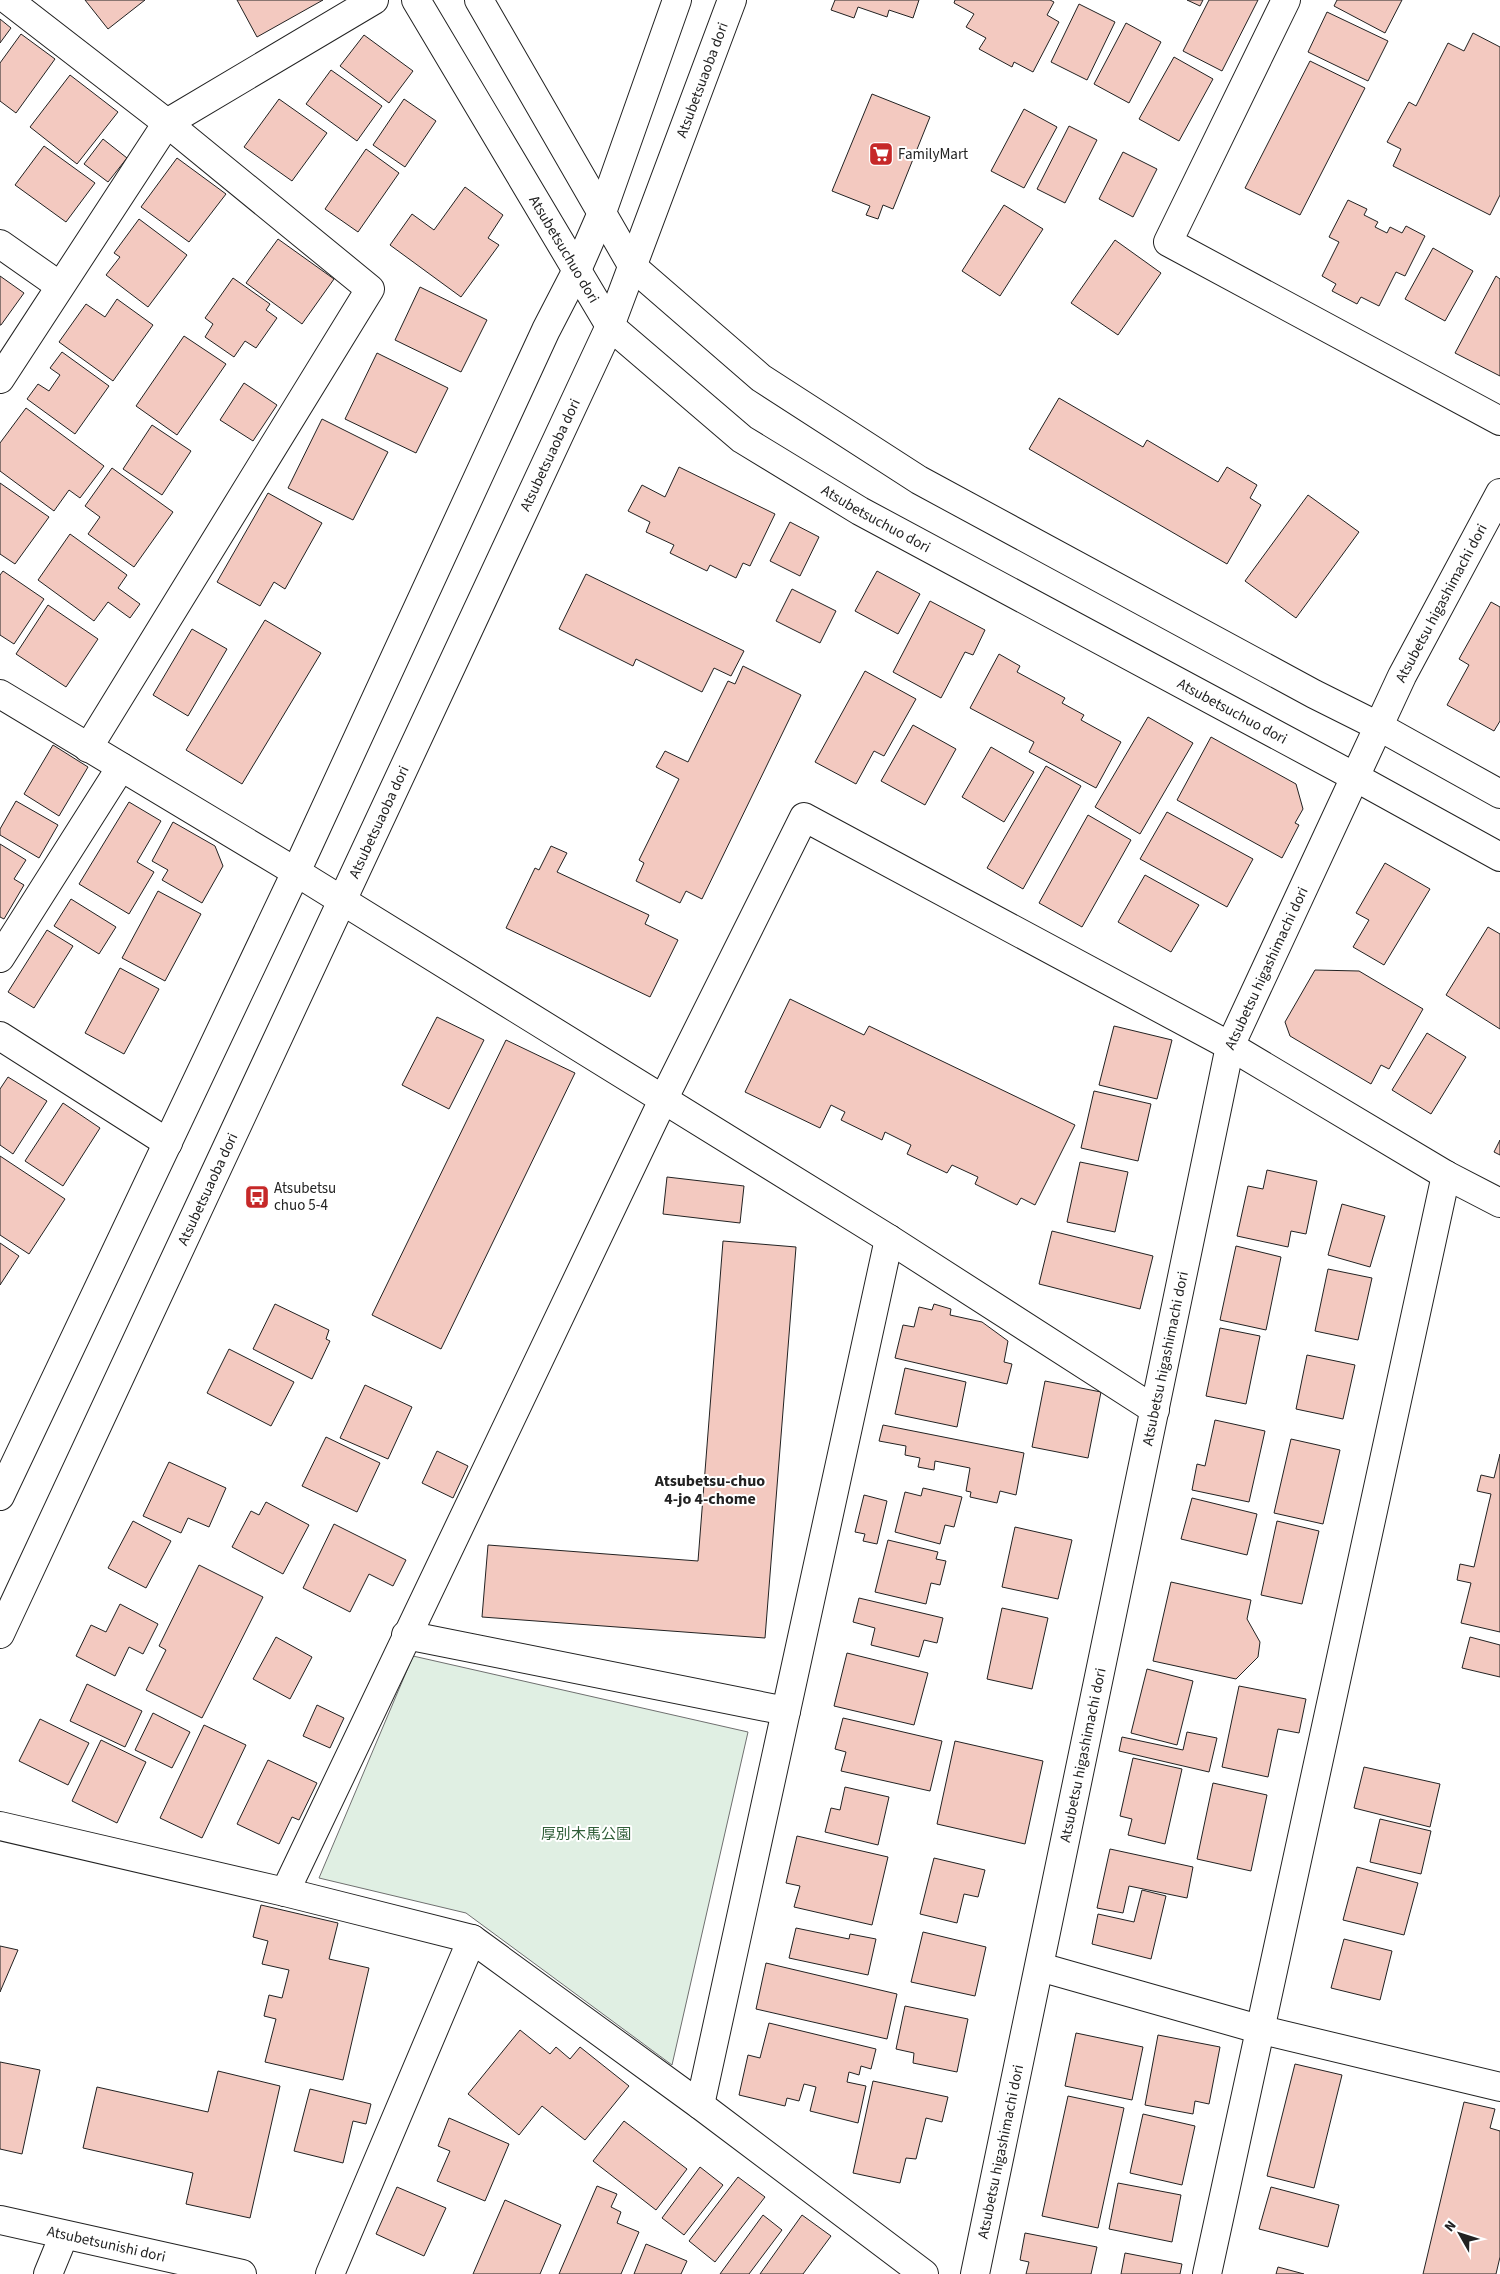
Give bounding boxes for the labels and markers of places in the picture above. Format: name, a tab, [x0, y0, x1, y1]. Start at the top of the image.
supermarket icon: FamilyMart	[868, 141, 894, 167]
place label: FamilyMart	[898, 144, 968, 165]
place label: Atsubetsu chuo 5-4	[274, 1178, 336, 1216]
bus stop icon: Atsubetsu chuo 5-4	[244, 1184, 270, 1210]

